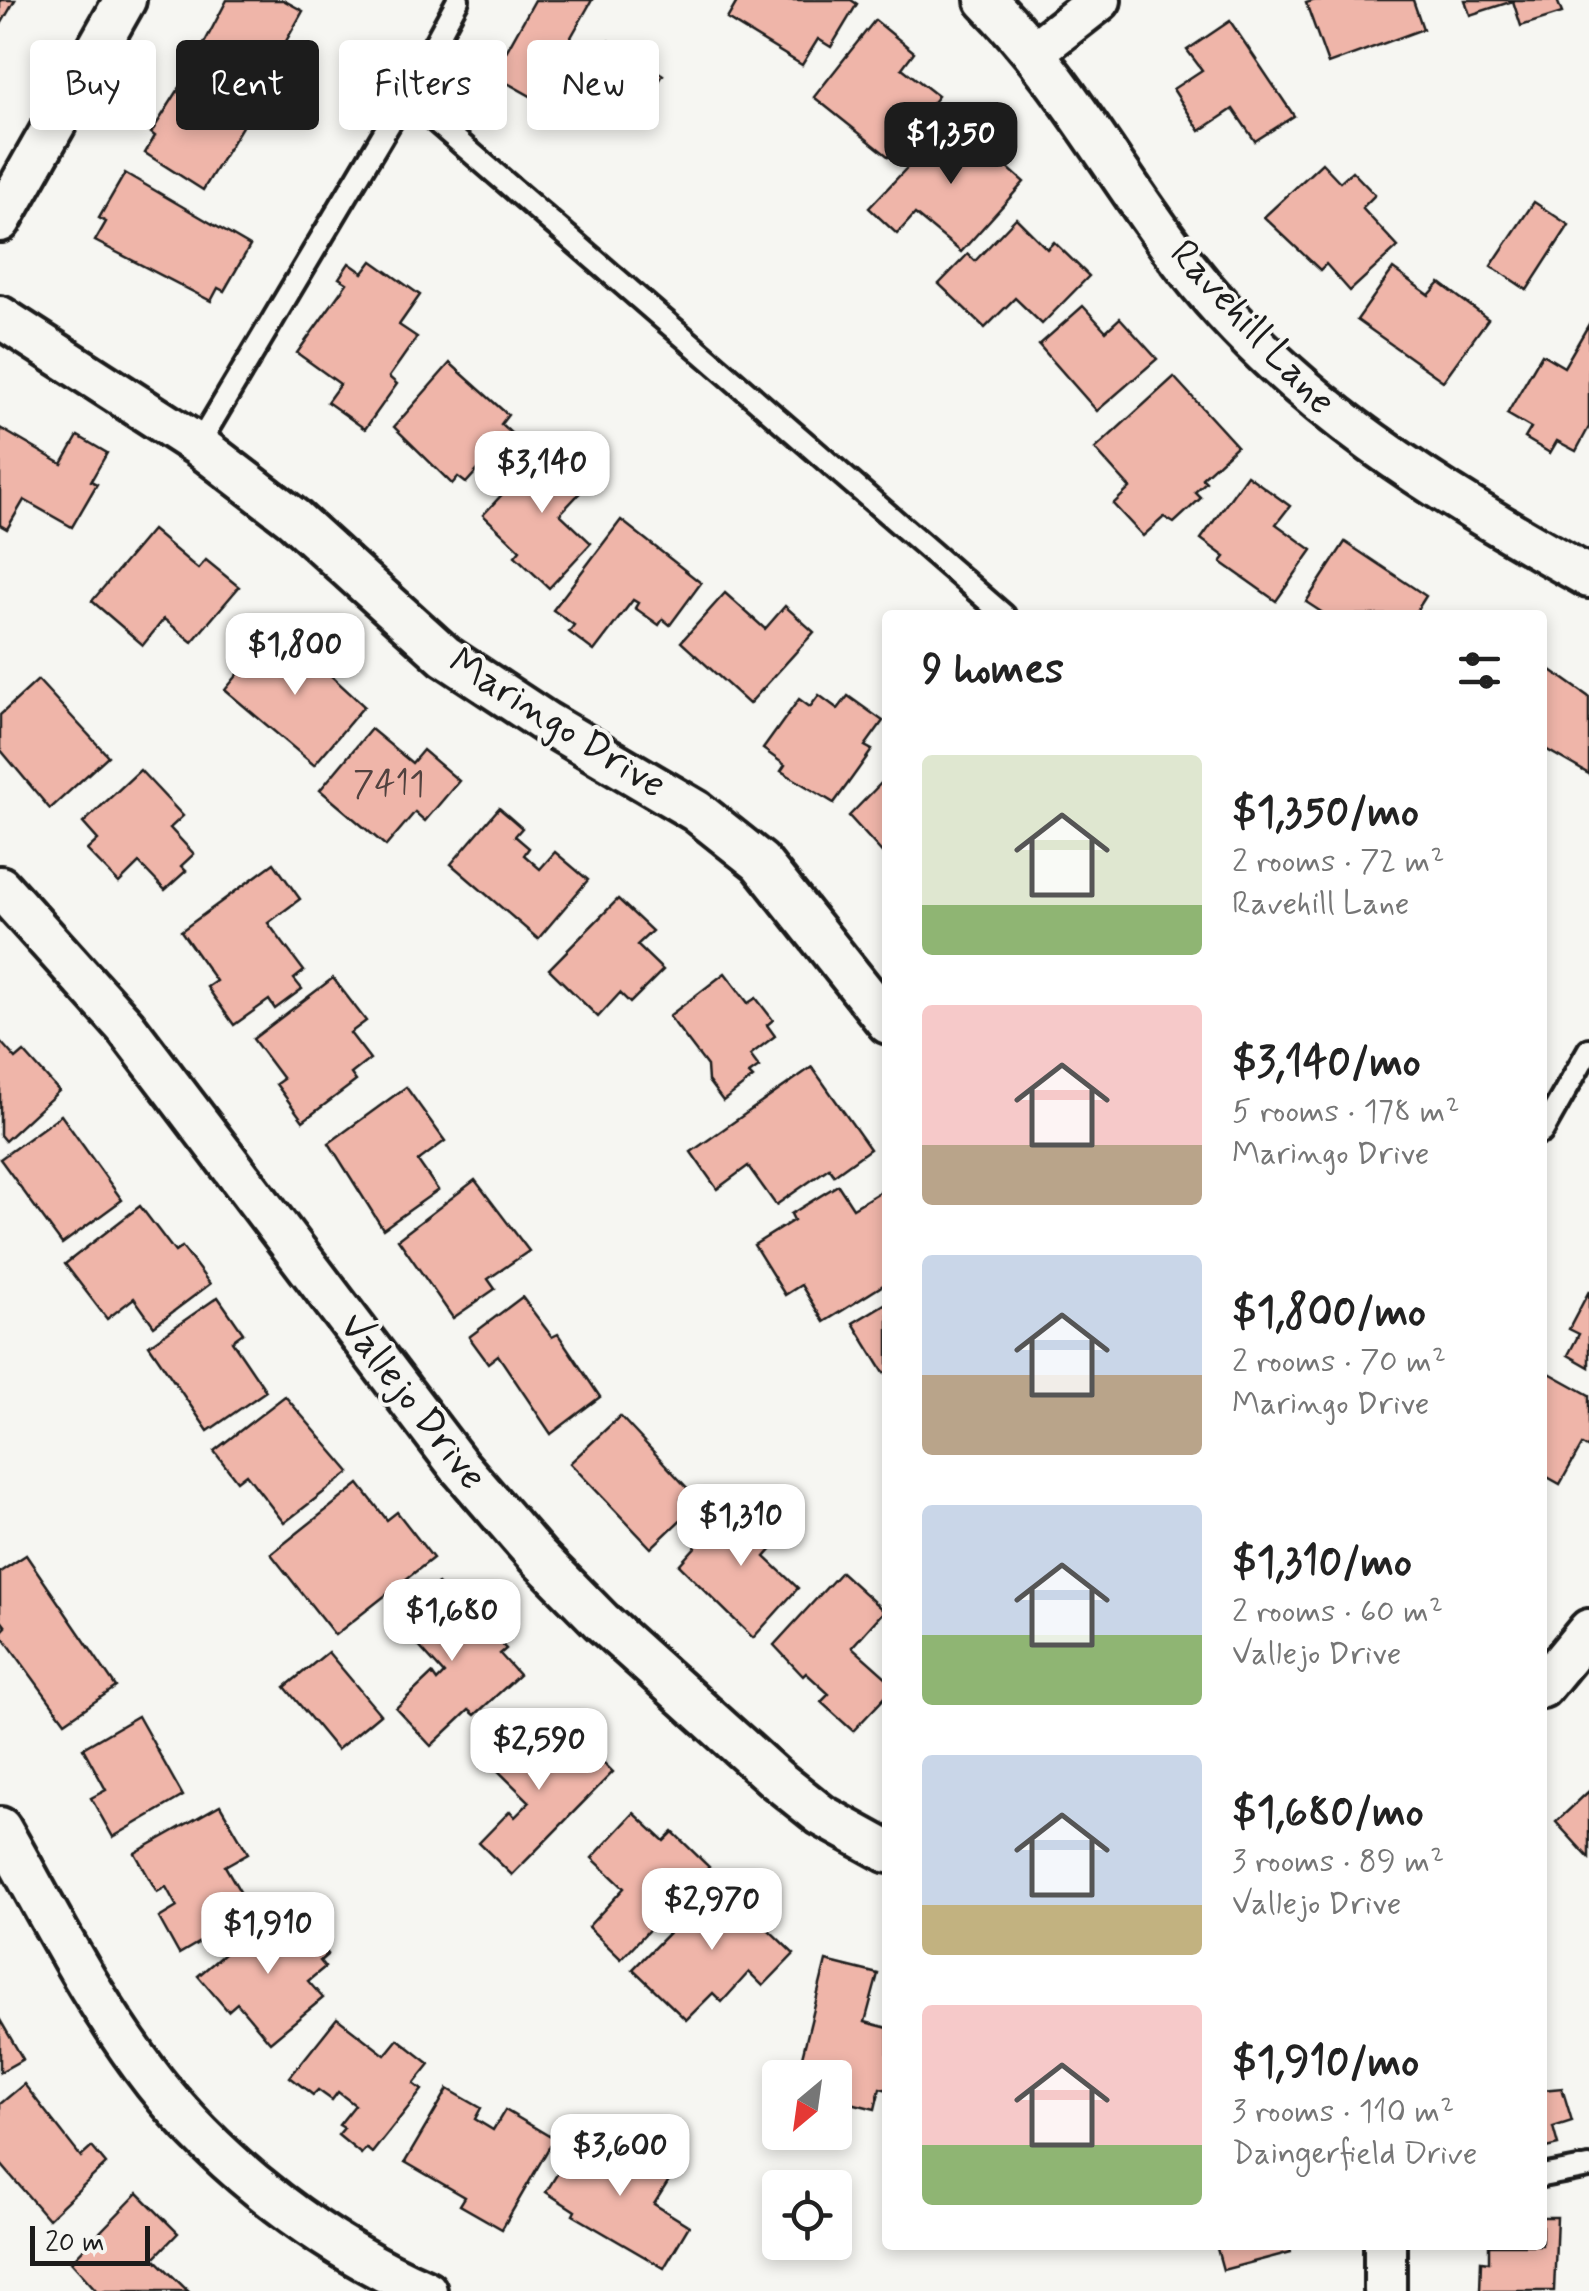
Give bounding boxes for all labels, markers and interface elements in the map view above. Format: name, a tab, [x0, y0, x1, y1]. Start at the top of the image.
chip: Buy	[30, 40, 156, 130]
chip: Rent	[176, 40, 319, 130]
chip: Filters	[339, 40, 507, 130]
chip: New	[527, 40, 659, 130]
pin: $1,350	[870, 102, 1032, 187]
text: $1,350	[906, 113, 996, 155]
street label: Ravehill Lane	[1157, 229, 1347, 427]
pin: $3,140	[461, 431, 623, 516]
text: $3,140	[497, 442, 587, 484]
pin: $1,800	[214, 613, 376, 698]
text: $1,800	[248, 624, 342, 666]
street label: Maringo Drive	[439, 637, 675, 811]
text: 9 homes	[922, 643, 1064, 698]
icon: filters	[1452, 643, 1507, 698]
house number: 7411	[353, 762, 425, 808]
text: $1,350/mo	[1232, 786, 1419, 841]
icon: home	[1002, 795, 1122, 915]
text: 2 rooms · 72 m²	[1232, 841, 1445, 883]
text: Ravehill Lane	[1232, 883, 1409, 925]
text: $3,140/mo	[1232, 1036, 1421, 1091]
icon: home	[1002, 1045, 1122, 1165]
text: 5 rooms · 178 m²	[1232, 1091, 1459, 1133]
text: Maringo Drive	[1232, 1133, 1429, 1175]
text: $1,800/mo	[1232, 1286, 1426, 1341]
icon: home	[1002, 1295, 1122, 1415]
street label: Vallejo Drive	[326, 1303, 498, 1501]
text: 2 rooms · 70 m²	[1232, 1341, 1446, 1383]
text: Maringo Drive	[1232, 1383, 1429, 1425]
pin: $1,310	[660, 1484, 822, 1569]
text: $1,310	[699, 1495, 783, 1537]
text: $1,310/mo	[1232, 1536, 1412, 1591]
icon: home	[1002, 1545, 1122, 1665]
pin: $1,680	[371, 1579, 533, 1664]
text: $1,680	[406, 1590, 498, 1632]
text: 2 rooms · 60 m²	[1232, 1591, 1443, 1633]
text: Vallejo Drive	[1232, 1633, 1401, 1675]
pin: $2,590	[458, 1708, 620, 1793]
text: $2,590	[492, 1719, 586, 1761]
text: $1,680/mo	[1232, 1786, 1424, 1841]
icon: home	[1002, 1795, 1122, 1915]
text: 3 rooms · 89 m²	[1232, 1841, 1444, 1883]
pin: $2,970	[631, 1868, 793, 1953]
text: $2,970	[664, 1879, 760, 1921]
text: Vallejo Drive	[1232, 1883, 1401, 1925]
pin: $1,910	[187, 1892, 349, 1977]
text: $1,910	[223, 1903, 313, 1945]
text: $1,910/mo	[1232, 2036, 1419, 2091]
icon: home	[1002, 2045, 1122, 2165]
north arrow	[762, 2060, 852, 2150]
map controls	[762, 2060, 852, 2260]
text: 3 rooms · 110 m²	[1232, 2091, 1454, 2133]
pin: $3,600	[539, 2114, 701, 2199]
text: $3,600	[572, 2125, 668, 2167]
text: Daingerfield Drive	[1232, 2133, 1477, 2175]
button: locate	[762, 2170, 852, 2260]
scale bar	[30, 2221, 150, 2266]
text: 20 m	[45, 2225, 105, 2262]

